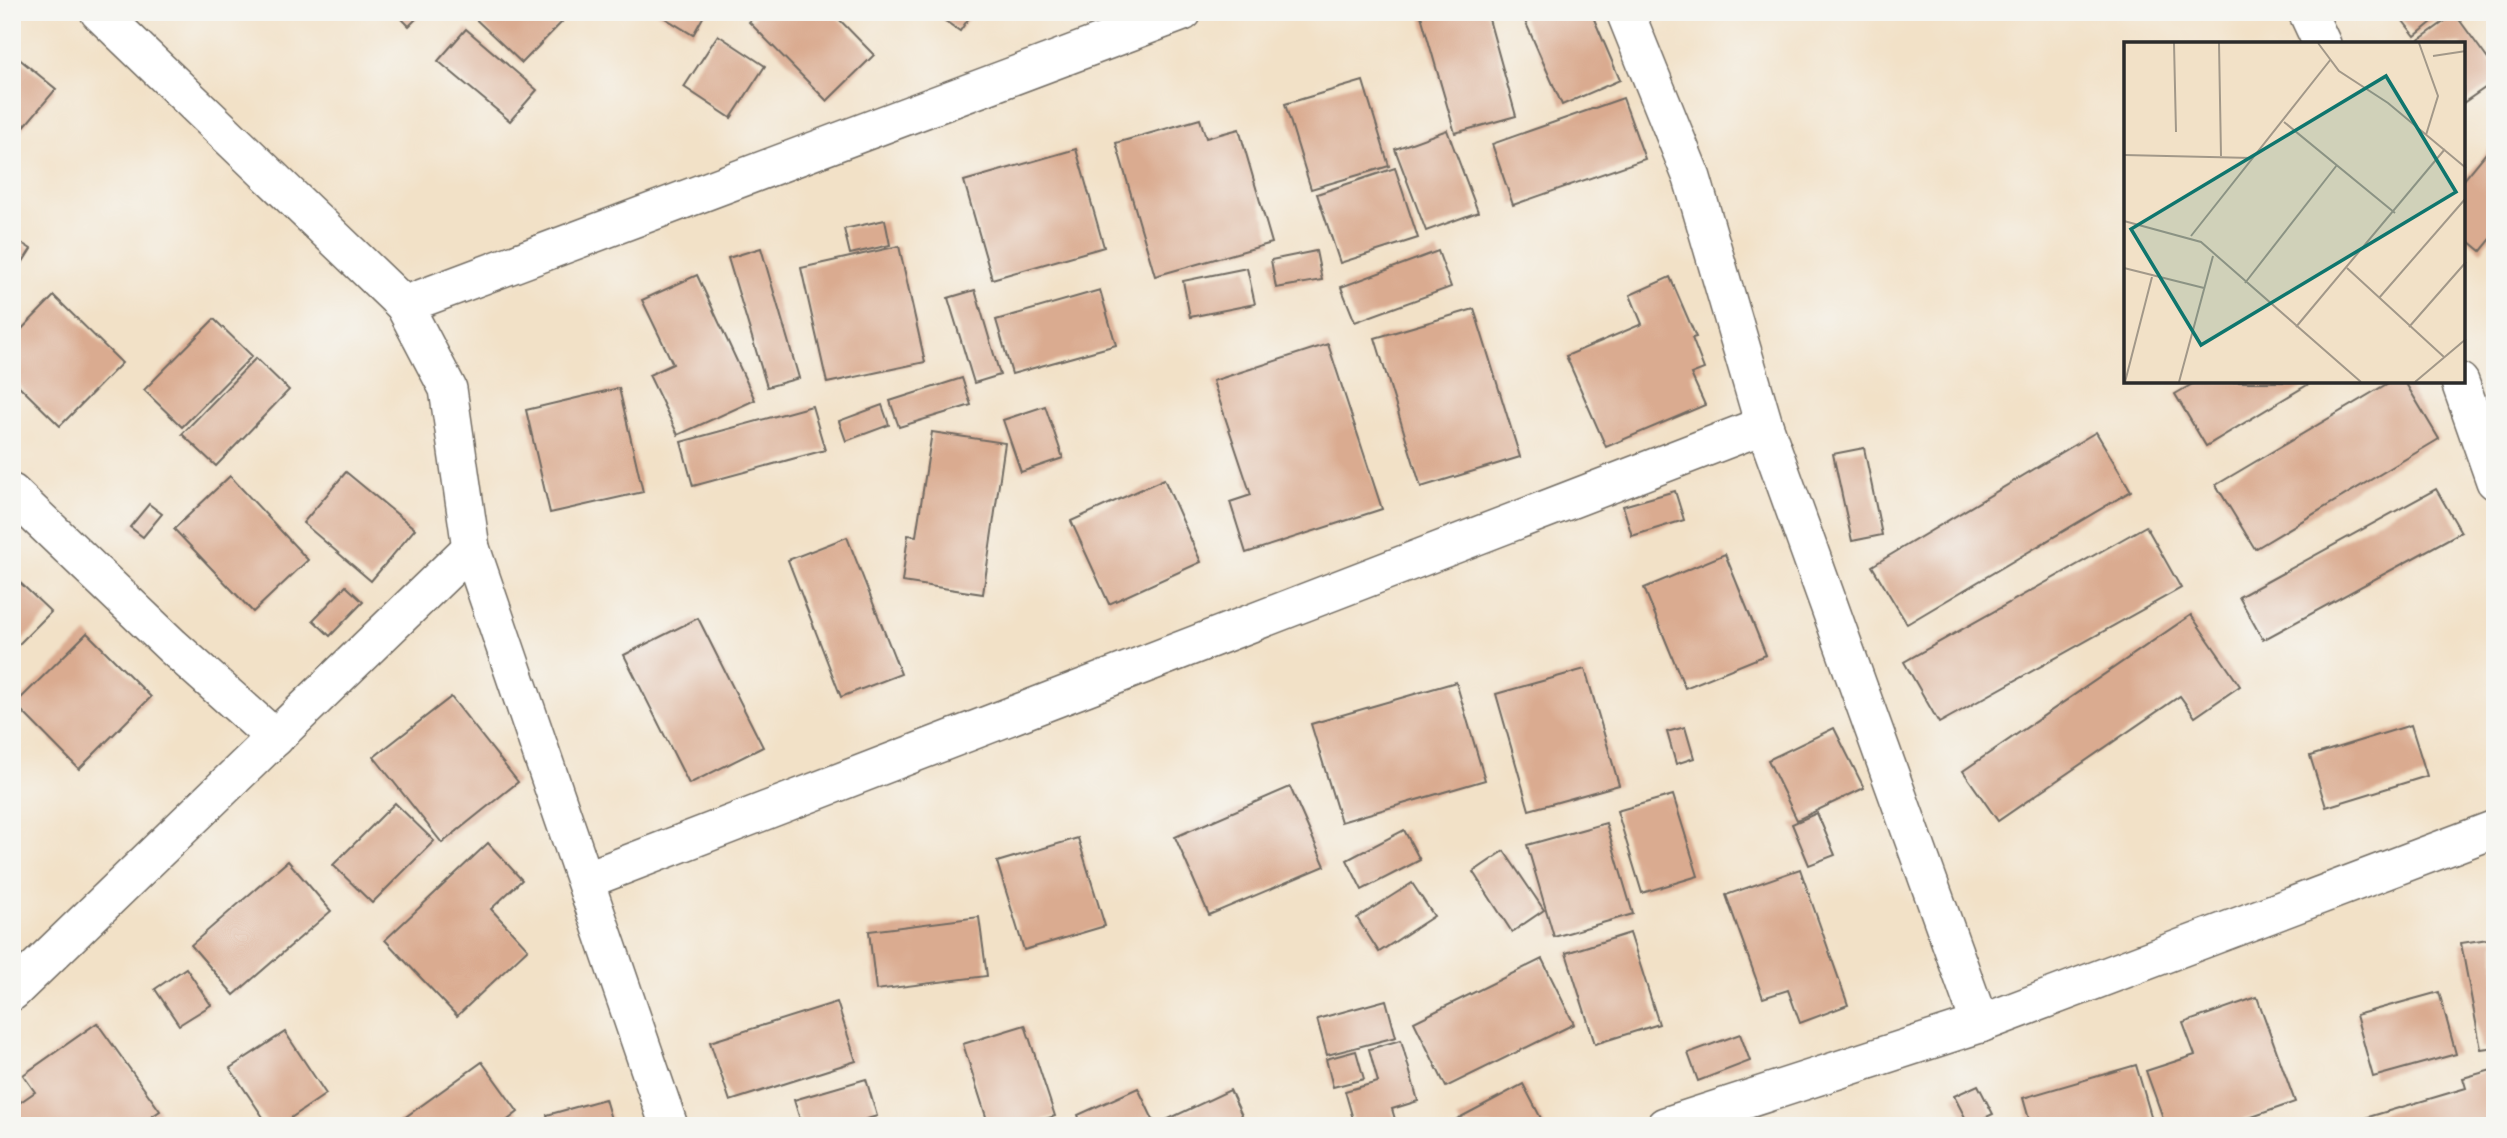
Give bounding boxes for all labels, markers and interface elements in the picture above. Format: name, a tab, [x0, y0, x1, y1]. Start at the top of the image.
inset map	[2124, 42, 2465, 383]

